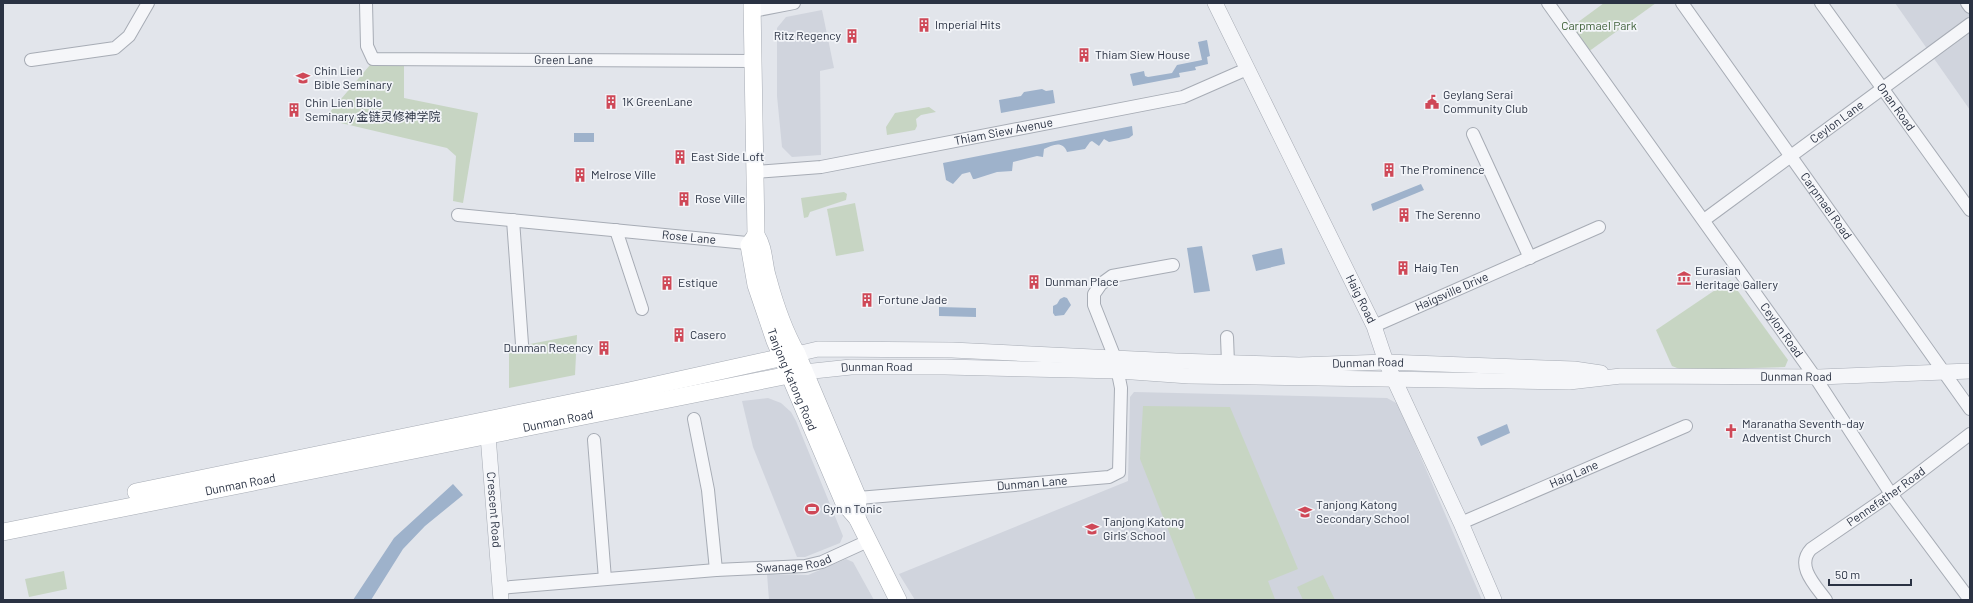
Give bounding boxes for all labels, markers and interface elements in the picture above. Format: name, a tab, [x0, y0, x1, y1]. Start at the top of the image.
building icon: Imperial Hits	[916, 17, 932, 33]
place label: Imperial Hits	[935, 17, 1001, 31]
park label: Carpmael Park	[1561, 18, 1637, 32]
place label: Ritz Regency	[774, 28, 841, 42]
building icon: Ritz Regency	[844, 28, 860, 44]
building icon: Thiam Siew House	[1076, 47, 1092, 63]
place label: Thiam Siew House	[1095, 47, 1190, 61]
street label: Green Lane	[534, 52, 593, 66]
place label: Chin Lien Bible Seminary	[314, 63, 392, 91]
school or university icon: Chin Lien Bible Seminary	[295, 70, 311, 86]
street label: Onan Road	[1875, 80, 1918, 133]
place label: Geylang Serai Community Club	[1443, 87, 1528, 115]
building icon: 1K GreenLane	[603, 94, 619, 110]
place label: 1K GreenLane	[622, 94, 693, 108]
public building icon: Geylang Serai Community Club	[1424, 94, 1440, 110]
place label: Chin Lien Bible Seminary 金链灵修神学院	[305, 95, 441, 123]
street label: Ceylon Lane	[1807, 97, 1866, 146]
building icon: Chin Lien Bible Seminary 金链灵修神学院	[286, 102, 302, 118]
street label: Thiam Siew Avenue	[953, 114, 1054, 147]
building icon: East Side Loft	[672, 149, 688, 165]
place label: East Side Loft	[691, 149, 764, 163]
building icon: The Prominence	[1381, 162, 1397, 178]
place label: The Prominence	[1400, 162, 1485, 176]
building icon: Melrose Ville	[572, 167, 588, 183]
place label: Melrose Ville	[591, 167, 656, 181]
street label: Carpmael Road	[1798, 169, 1855, 242]
building icon: Rose Ville	[676, 191, 692, 207]
place label: Rose Ville	[695, 191, 745, 205]
building icon: The Serenno	[1396, 207, 1412, 223]
place label: The Serenno	[1415, 207, 1481, 221]
street label: Rose Lane	[661, 227, 717, 246]
building icon: Haig Ten	[1395, 260, 1411, 276]
place label: Haig Ten	[1414, 260, 1459, 274]
place label: Eurasian Heritage Gallery	[1695, 263, 1778, 291]
street label: Haigsville Drive	[1413, 269, 1490, 313]
museum icon: Eurasian Heritage Gallery	[1676, 270, 1692, 286]
street label: Haig Road	[1344, 272, 1380, 325]
building icon: Dunman Place	[1026, 274, 1042, 290]
place label: Dunman Place	[1045, 274, 1119, 288]
building icon: Estique	[659, 275, 675, 291]
place label: Estique	[678, 275, 718, 289]
building icon: Fortune Jade	[859, 292, 875, 308]
place label: Fortune Jade	[878, 292, 947, 306]
street label: Ceylon Road	[1758, 300, 1807, 360]
street label: Tanjong Katong Road	[765, 326, 820, 433]
building icon: Casero	[671, 327, 687, 343]
place label: Casero	[690, 327, 726, 341]
place label: Dunman Recency	[504, 340, 593, 354]
building icon: Dunman Recency	[596, 340, 612, 356]
street label: Dunman Road	[1332, 354, 1404, 370]
street label: Dunman Road	[840, 359, 913, 374]
street label: Dunman Road	[1760, 368, 1832, 383]
street label: Dunman Road	[521, 406, 594, 434]
place label: Maranatha Seventh-day Adventist Church	[1742, 416, 1865, 444]
church icon: Maranatha Seventh-day Adventist Church	[1723, 423, 1739, 439]
street label: Haig Lane	[1547, 457, 1600, 490]
street label: Pennefather Road	[1843, 463, 1927, 529]
street label: Dunman Road	[204, 470, 277, 498]
street label: Crescent Road	[485, 471, 505, 548]
street label: Dunman Lane	[996, 473, 1068, 492]
place label: Tanjong Katong Secondary School	[1316, 497, 1409, 525]
sports icon: Gyn n Tonic	[804, 501, 820, 517]
place label: Gyn n Tonic	[823, 501, 882, 515]
school or university icon: Tanjong Katong Secondary School	[1297, 504, 1313, 520]
place label: Tanjong Katong Girls' School	[1103, 514, 1184, 542]
school or university icon: Tanjong Katong Girls' School	[1084, 521, 1100, 537]
street label: Swanage Road	[756, 551, 833, 574]
scale bar	[1829, 561, 1911, 587]
text: 50 m	[1835, 567, 1860, 581]

